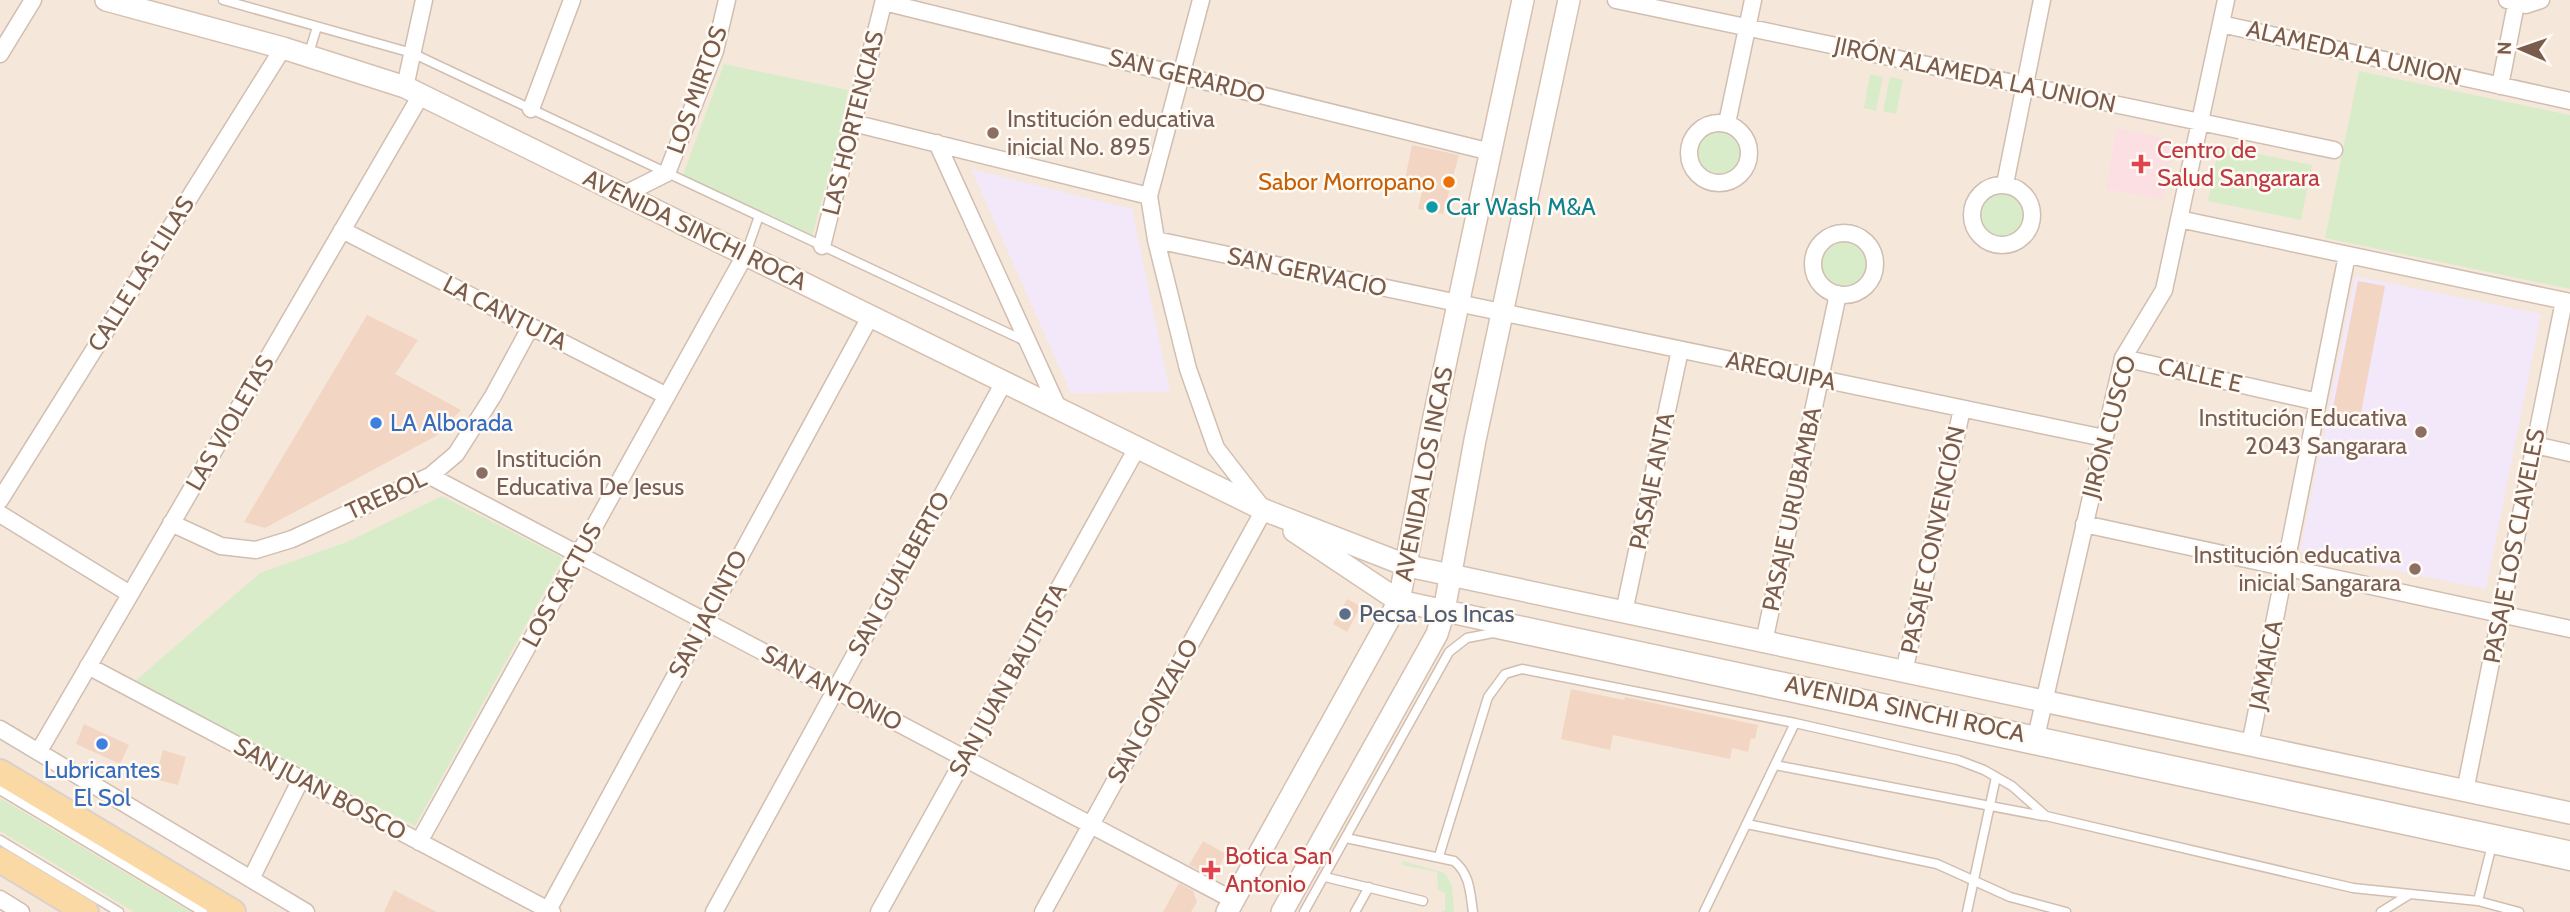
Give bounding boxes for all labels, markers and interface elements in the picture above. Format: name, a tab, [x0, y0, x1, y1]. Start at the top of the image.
street label: ALAMEDA LA UNION	[2244, 14, 2464, 91]
north arrow	[2486, 14, 2556, 84]
street label: LOS MIRTOS	[660, 22, 733, 158]
street label: LAS HORTENCIAS	[816, 28, 889, 218]
street label: JIRÓN ALAMEDA LA UNION	[1831, 30, 2119, 119]
text: N	[2493, 41, 2516, 56]
street label: SAN GERARDO	[1106, 42, 1268, 109]
place label: Institución educativa inicial No. 895	[1007, 104, 1215, 161]
marker: Institución educativa inicial No. 895	[985, 125, 1001, 141]
place label: Centro de Salud Sangarara	[2157, 135, 2320, 192]
marker: Centro de Salud Sangarara	[2131, 154, 2151, 174]
street label: AVENIDA SINCHI ROCA	[579, 163, 812, 296]
place label: Sabor Morropano	[1258, 167, 1435, 196]
marker: Sabor Morropano	[1441, 174, 1457, 190]
street label: CALLE LAS LILAS	[81, 191, 200, 357]
place label: Car Wash M&A	[1446, 192, 1596, 221]
marker: Car Wash M&A	[1424, 199, 1440, 215]
street label: SAN GERVACIO	[1225, 240, 1389, 303]
street label: LA CANTUTA	[438, 269, 572, 356]
street label: AREQUIPA	[1723, 345, 1839, 396]
street label: LAS VIOLETAS	[179, 350, 280, 495]
street label: CALLE E	[2155, 351, 2245, 398]
street label: JIRÓN CUSCO	[2075, 352, 2141, 502]
street label: AVENIDA LOS INCAS	[1388, 364, 1459, 584]
place label: Institución Educativa 2043 Sangarara	[2199, 403, 2407, 460]
street label: PASAJE URUBAMBA	[1756, 404, 1827, 614]
place label: LA Alborada	[390, 408, 513, 437]
street label: PASAJE ANTA	[1623, 410, 1680, 552]
marker: LA Alborada	[368, 415, 384, 431]
street label: PASAJE CONVENCIÓN	[1894, 423, 1971, 656]
marker: Institución Educativa 2043 Sangarara	[2413, 424, 2429, 440]
street label: PASAJE LOS CLAVELES	[2477, 426, 2550, 666]
place label: Institución Educativa De Jesus	[496, 444, 684, 501]
street label: TREBOL	[341, 463, 431, 526]
marker: Institución Educativa De Jesus	[474, 465, 490, 481]
street label: SAN GUALBERTO	[841, 486, 956, 661]
street label: LOS CACTUS	[516, 518, 608, 652]
place label: Institución educativa inicial Sangarara	[2193, 540, 2401, 597]
street label: SAN JACINTO	[662, 545, 753, 682]
marker: Institución educativa inicial Sangarara	[2407, 561, 2423, 577]
street label: SAN JUAN BAUTISTA	[942, 578, 1073, 782]
place label: Pecsa Los Incas	[1359, 599, 1515, 628]
marker: Pecsa Los Incas	[1337, 606, 1353, 622]
street label: JAMAICA	[2242, 617, 2288, 713]
street label: SAN GONZALO	[1101, 634, 1204, 788]
street label: SAN ANTONIO	[757, 638, 907, 737]
street label: AVENIDA SINCHI ROCA	[1782, 669, 2028, 748]
street label: SAN JUAN BOSCO	[229, 731, 411, 846]
marker: Lubricantes El Sol	[94, 736, 110, 752]
place label: Lubricantes El Sol	[44, 755, 160, 812]
place label: Botica San Antonio	[1225, 841, 1332, 898]
marker: Botica San Antonio	[1203, 862, 1219, 878]

